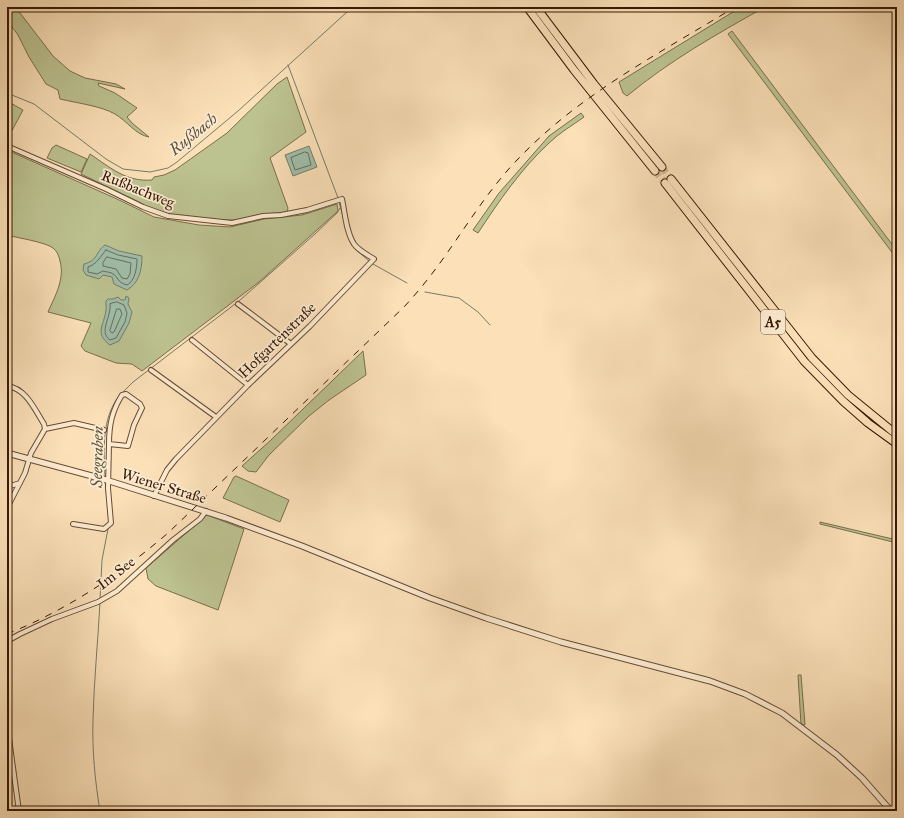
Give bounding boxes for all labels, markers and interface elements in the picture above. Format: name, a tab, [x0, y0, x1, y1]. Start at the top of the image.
water label: Rußbach	[164, 109, 221, 160]
street label: Rußbachweg	[99, 166, 178, 212]
street label: Hofgartenstraße	[234, 298, 320, 382]
road number: A5	[761, 310, 785, 334]
water label: Seegraben	[87, 425, 107, 489]
street label: Wiener Straße	[119, 465, 209, 507]
street label: Im See	[93, 553, 139, 593]

